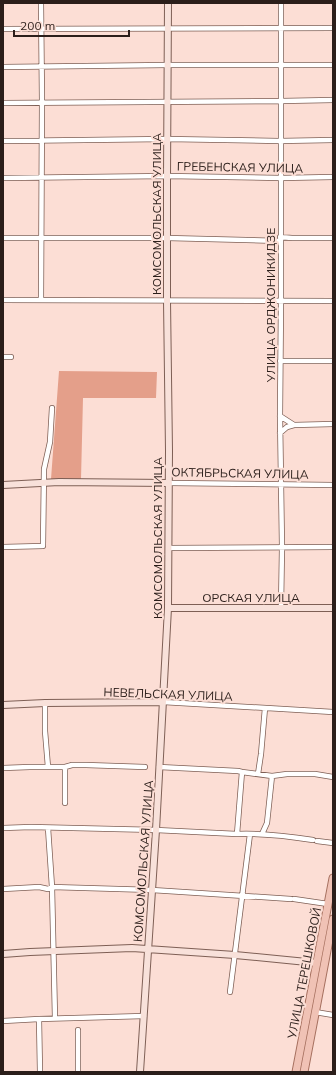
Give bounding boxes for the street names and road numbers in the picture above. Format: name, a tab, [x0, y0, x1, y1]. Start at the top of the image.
street label: КОМСОМОЛЬСКАЯ УЛИЦА	[149, 133, 164, 295]
street label: ГРЕБЕНСКАЯ УЛИЦА	[177, 158, 304, 176]
street label: УЛИЦА ОРДЖОНИКИДЗЕ	[263, 228, 278, 383]
street label: КОМСОМОЛЬСКАЯ УЛИЦА	[150, 457, 165, 619]
street label: ОКТЯБРЬСКАЯ УЛИЦА	[171, 464, 309, 482]
street label: ОРСКАЯ УЛИЦА	[202, 590, 300, 605]
street label: НЕВЕЛЬСКАЯ УЛИЦА	[103, 684, 233, 704]
street label: КОМСОМОЛЬСКАЯ УЛИЦА	[130, 779, 156, 942]
street label: УЛИЦА ТЕРЕШКОВОЙ	[284, 906, 324, 1041]

